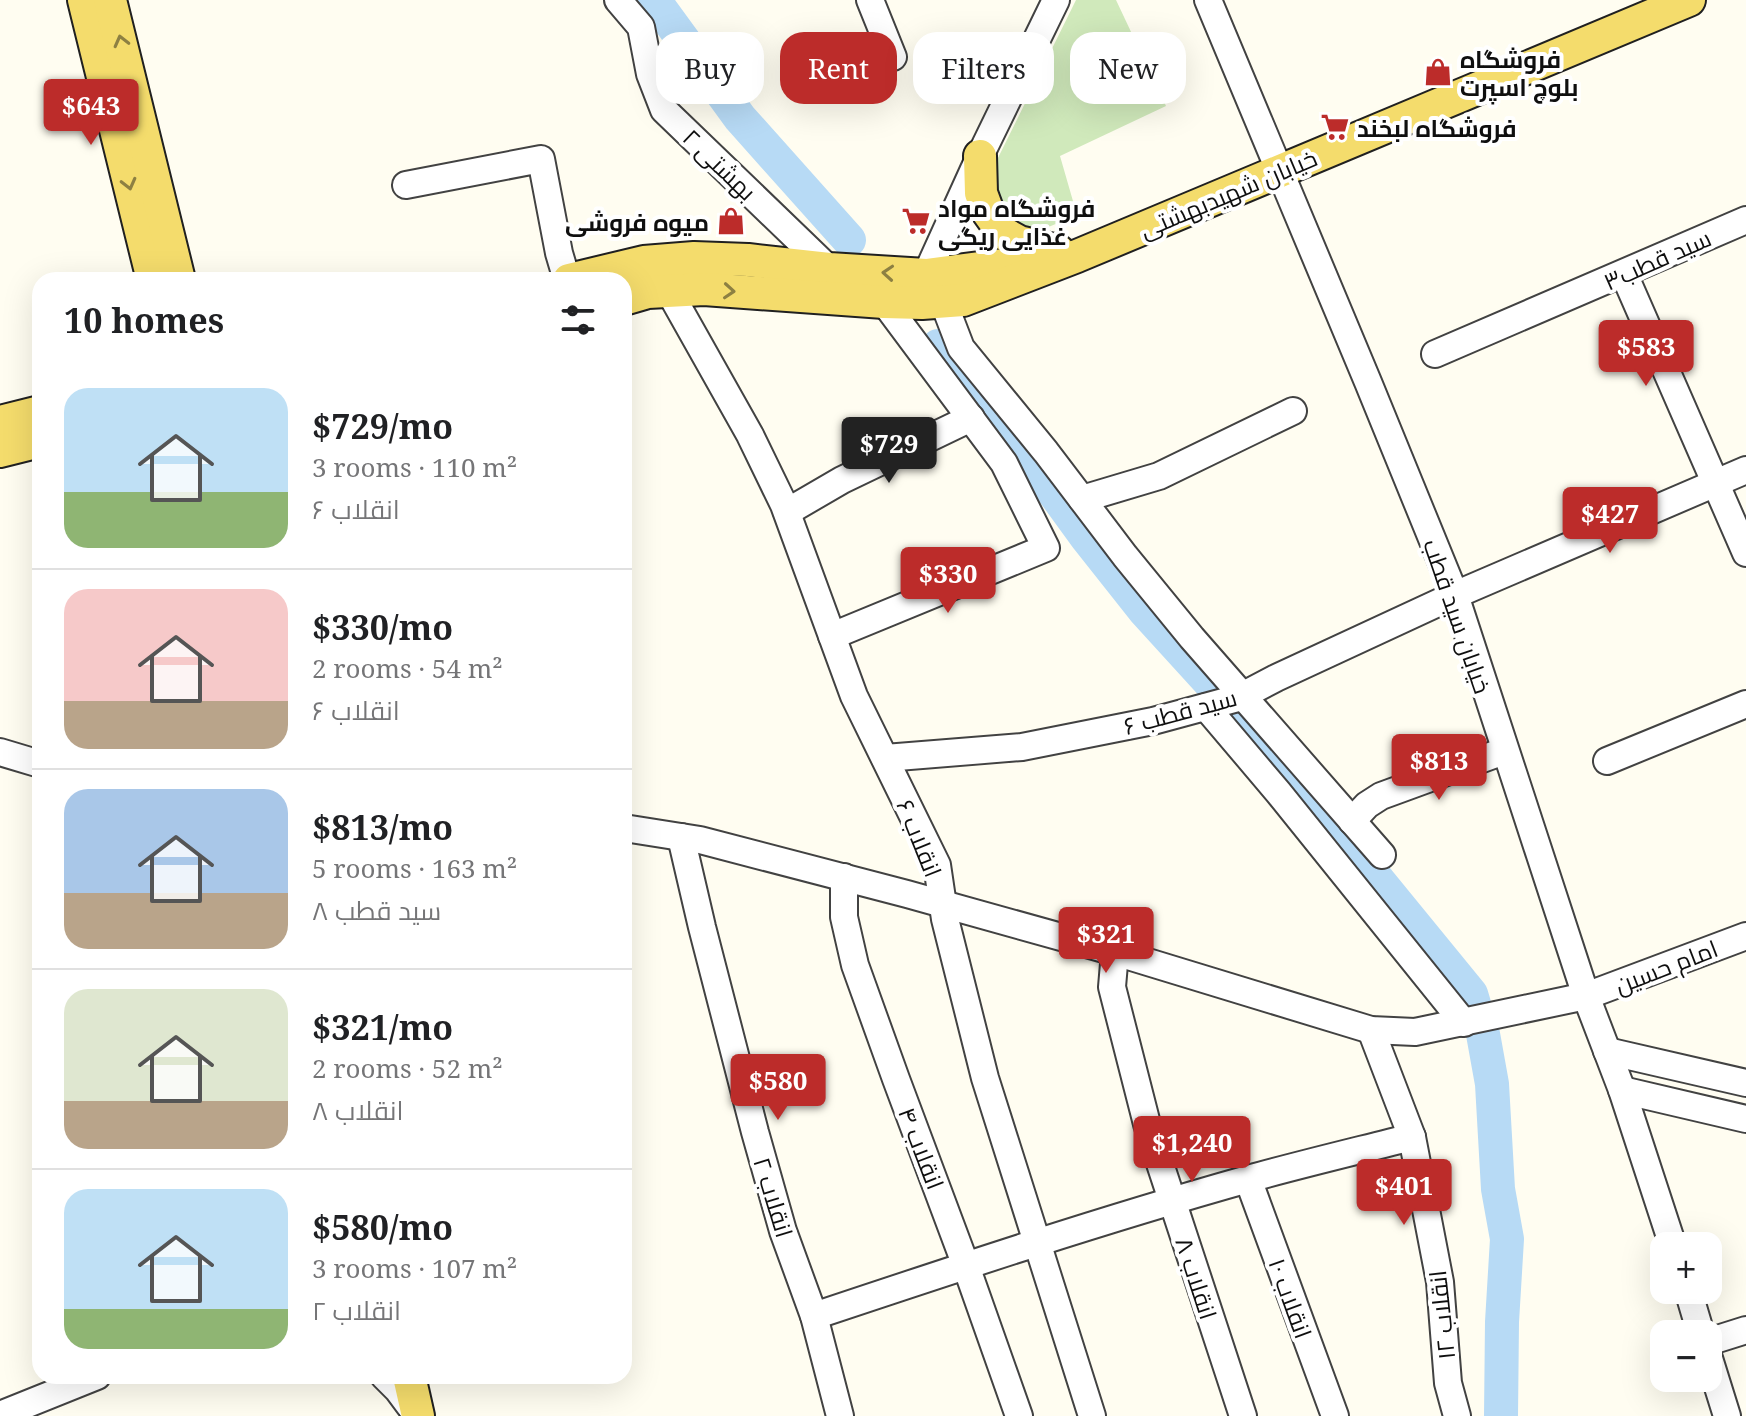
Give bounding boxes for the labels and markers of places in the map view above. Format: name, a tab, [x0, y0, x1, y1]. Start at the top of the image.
place label: فروشگاه بلوچ اسپرت	[1460, 42, 1579, 105]
shop icon: فروشگاه بلوچ اسپرت	[1423, 57, 1453, 87]
pin: $643	[44, 79, 138, 147]
place label: فروشگاه لبخند	[1357, 111, 1517, 144]
supermarket icon: فروشگاه لبخند	[1320, 112, 1350, 142]
place label: فروشگاه مواد غذایی ریگی	[938, 191, 1095, 252]
place label: میوه فروشی	[565, 205, 709, 238]
shop icon: میوه فروشی	[716, 206, 746, 236]
supermarket icon: فروشگاه مواد غذایی ریگی	[901, 206, 931, 236]
pin: $583	[1599, 320, 1693, 388]
pin: $729	[842, 417, 936, 485]
pin: $427	[1563, 487, 1657, 555]
pin: $330	[901, 547, 995, 615]
pin: $813	[1392, 734, 1486, 802]
pin: $321	[1059, 907, 1153, 975]
pin: $580	[731, 1054, 825, 1122]
pin: $1,240	[1127, 1116, 1257, 1184]
pin: $401	[1357, 1159, 1451, 1227]

